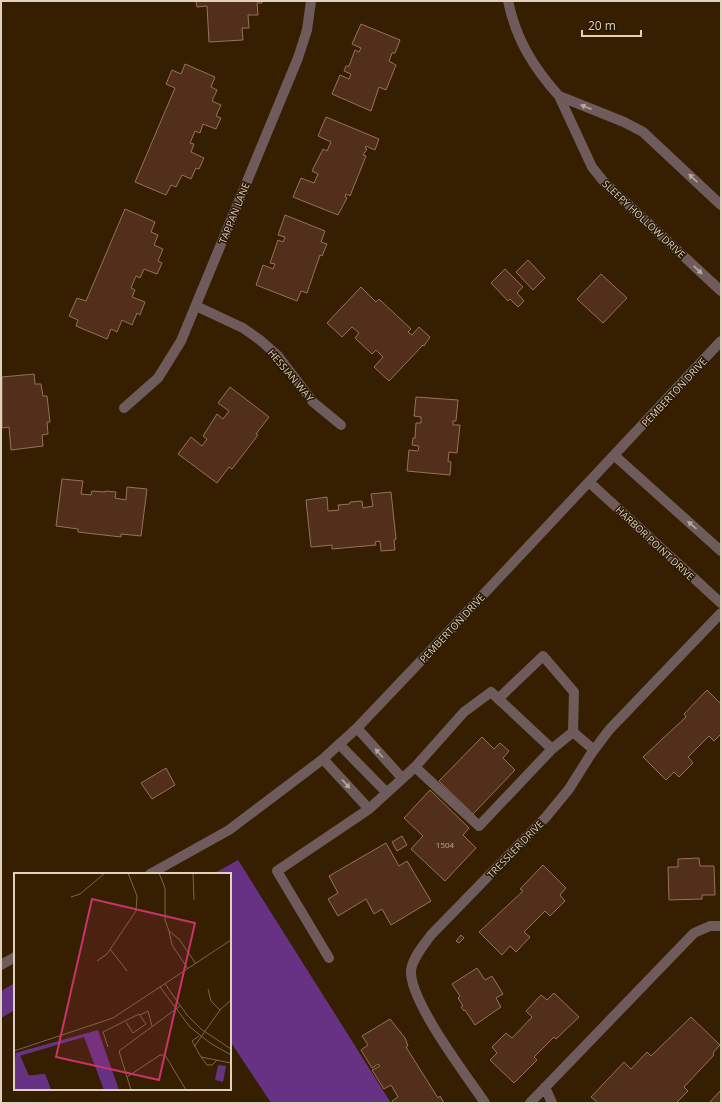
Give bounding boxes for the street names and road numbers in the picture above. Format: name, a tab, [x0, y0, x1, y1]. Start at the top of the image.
street label: SLEEPY HOLLOW DRIVE	[599, 177, 689, 261]
street label: TAPPAN LANE	[215, 180, 253, 246]
street label: HESSIAN WAY	[265, 346, 317, 404]
street label: PEMBERTON DRIVE	[638, 354, 710, 430]
street label: HARBOR POINT DRIVE	[613, 503, 697, 583]
street label: PEMBERTON DRIVE	[416, 590, 488, 666]
street label: TRESSLER DRIVE	[484, 817, 546, 881]

